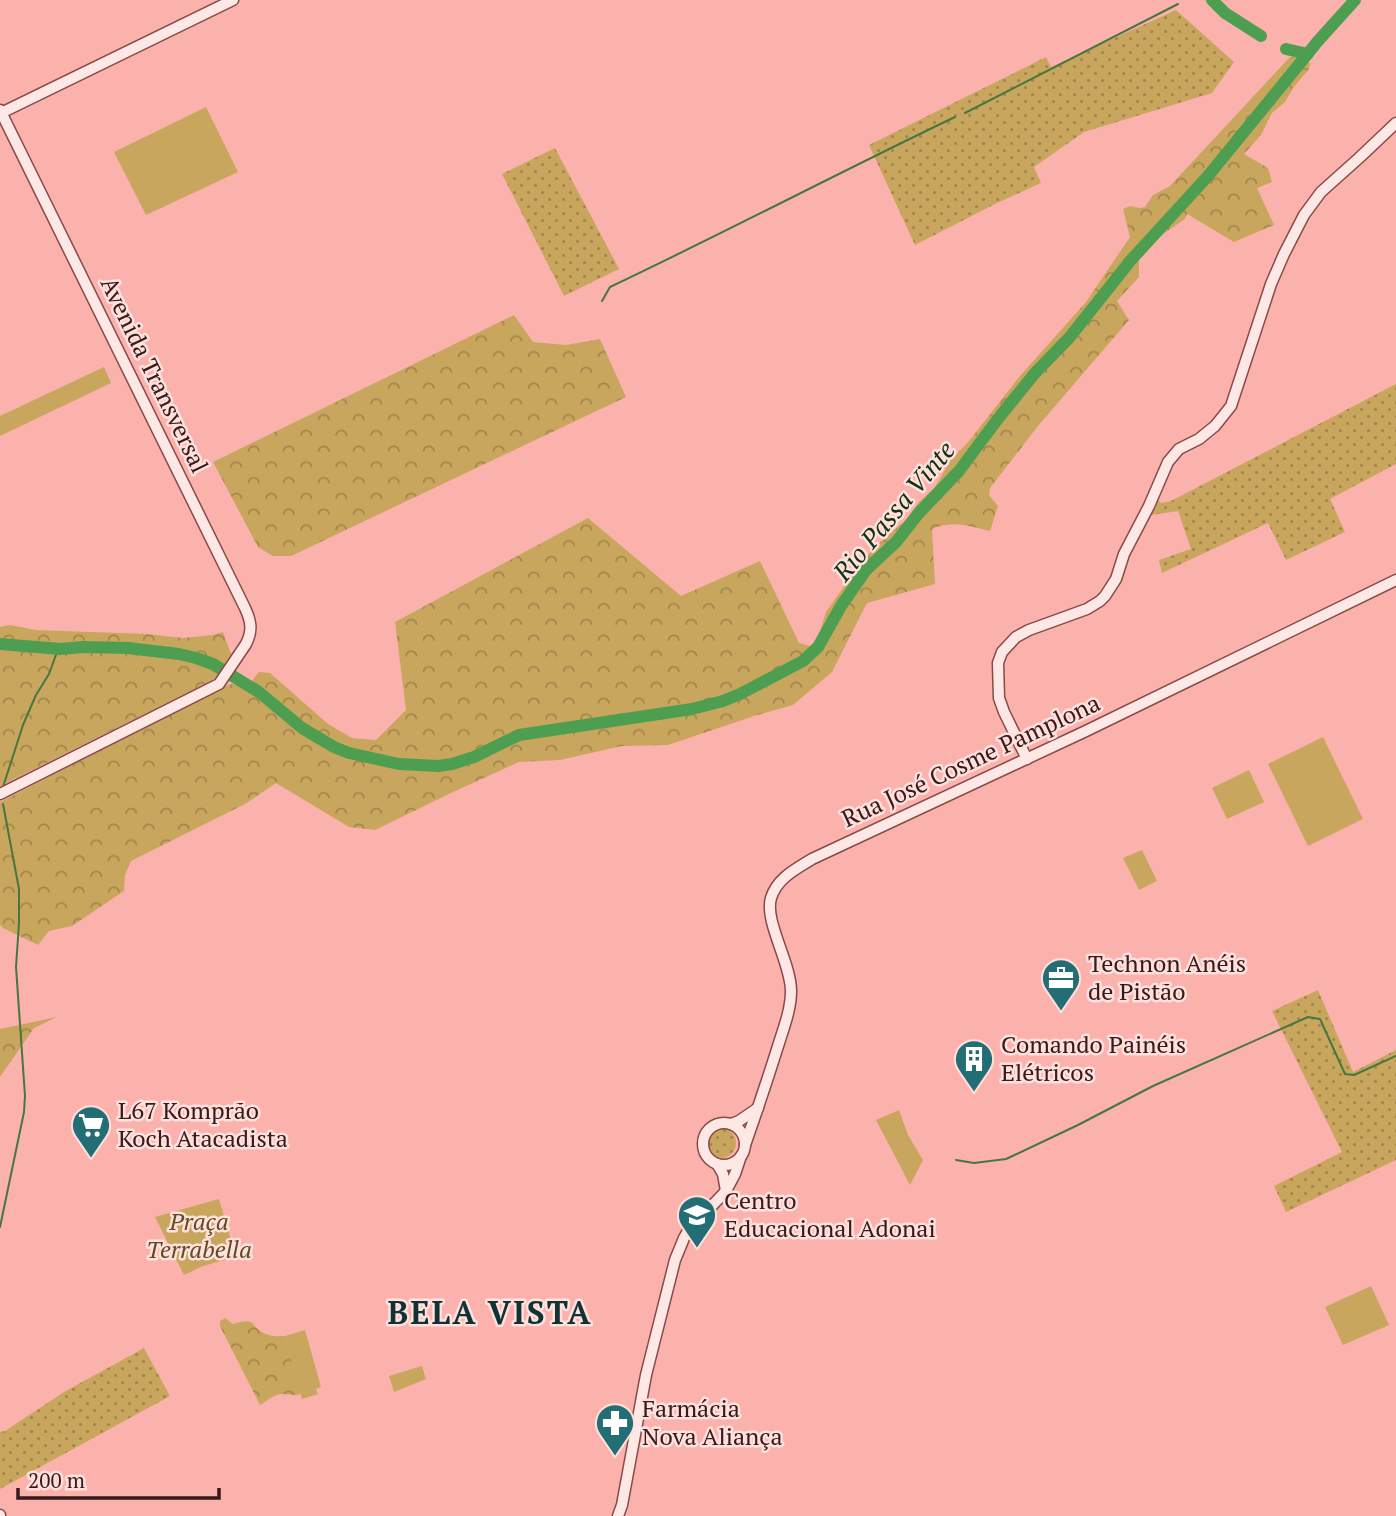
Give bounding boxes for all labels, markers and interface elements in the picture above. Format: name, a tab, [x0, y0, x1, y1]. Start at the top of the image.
street label: Avenida Transversal	[94, 271, 216, 478]
water label: Rio Passa Vinte	[824, 433, 962, 588]
street label: Rua José Cosme Pamplona	[836, 686, 1105, 834]
place label: Technon Anéis de Pistão	[1088, 947, 1246, 1007]
office icon: Technon Anéis de Pistão	[1040, 957, 1082, 1012]
place label: Comando Painéis Elétricos	[1001, 1028, 1186, 1088]
building icon: Comando Painéis Elétricos	[953, 1038, 995, 1093]
place label: L67 Komprão Koch Atacadista	[118, 1094, 288, 1154]
supermarket icon: L67 Komprão Koch Atacadista	[70, 1104, 112, 1159]
place label: Centro Educacional Adonai	[724, 1184, 936, 1244]
school or university icon: Centro Educacional Adonai	[676, 1194, 718, 1249]
park label: Praça Terrabella	[146, 1205, 252, 1265]
district label: BELA VISTA	[388, 1291, 592, 1333]
place label: Farmácia Nova Aliança	[642, 1392, 783, 1452]
pharmacy icon: Farmácia Nova Aliança	[594, 1402, 636, 1457]
scale bar	[18, 1456, 219, 1500]
text: 200 m	[28, 1466, 85, 1494]

